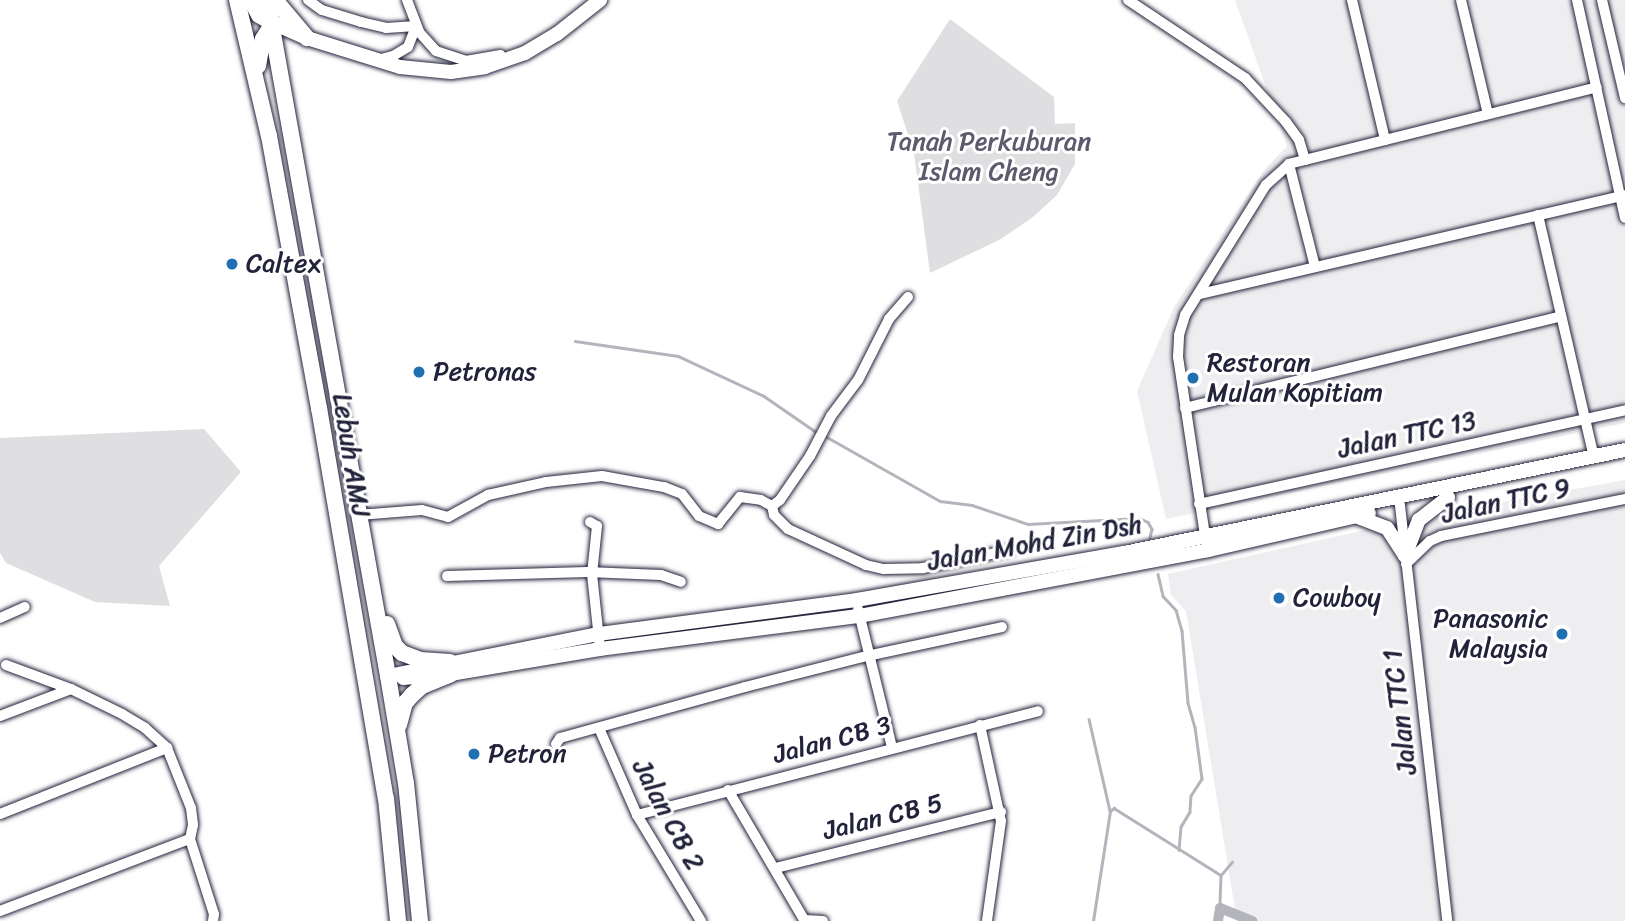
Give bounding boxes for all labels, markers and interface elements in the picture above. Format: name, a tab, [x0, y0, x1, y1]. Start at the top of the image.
park label: Tanah Perkuburan Islam Cheng	[886, 126, 1092, 188]
place label: Caltex	[246, 248, 321, 280]
marker: Caltex	[224, 256, 240, 272]
place label: Restoran Mulan Kopitiam	[1207, 347, 1385, 408]
place label: Petronas	[433, 356, 537, 388]
marker: Petronas	[411, 364, 427, 380]
marker: Restoran Mulan Kopitiam	[1185, 370, 1201, 386]
street label: Lebuh AMJ	[326, 391, 376, 519]
street label: Jalan TTC 13	[1335, 405, 1479, 465]
street label: Jalan TTC 9	[1438, 472, 1574, 530]
street label: Jalan Mohd Zin Dsh	[925, 509, 1145, 577]
place label: Cowboy	[1293, 582, 1381, 614]
marker: Cowboy	[1271, 590, 1287, 606]
place label: Panasonic Malaysia	[1433, 603, 1548, 664]
marker: Panasonic Malaysia	[1554, 626, 1570, 642]
street label: Jalan TTC 1	[1377, 647, 1423, 777]
street label: Jalan CB 3	[770, 709, 894, 771]
place label: Petron	[488, 738, 566, 770]
marker: Petron	[466, 746, 482, 762]
street label: Jalan CB 2	[626, 754, 710, 876]
street label: Jalan CB 5	[820, 787, 946, 847]

